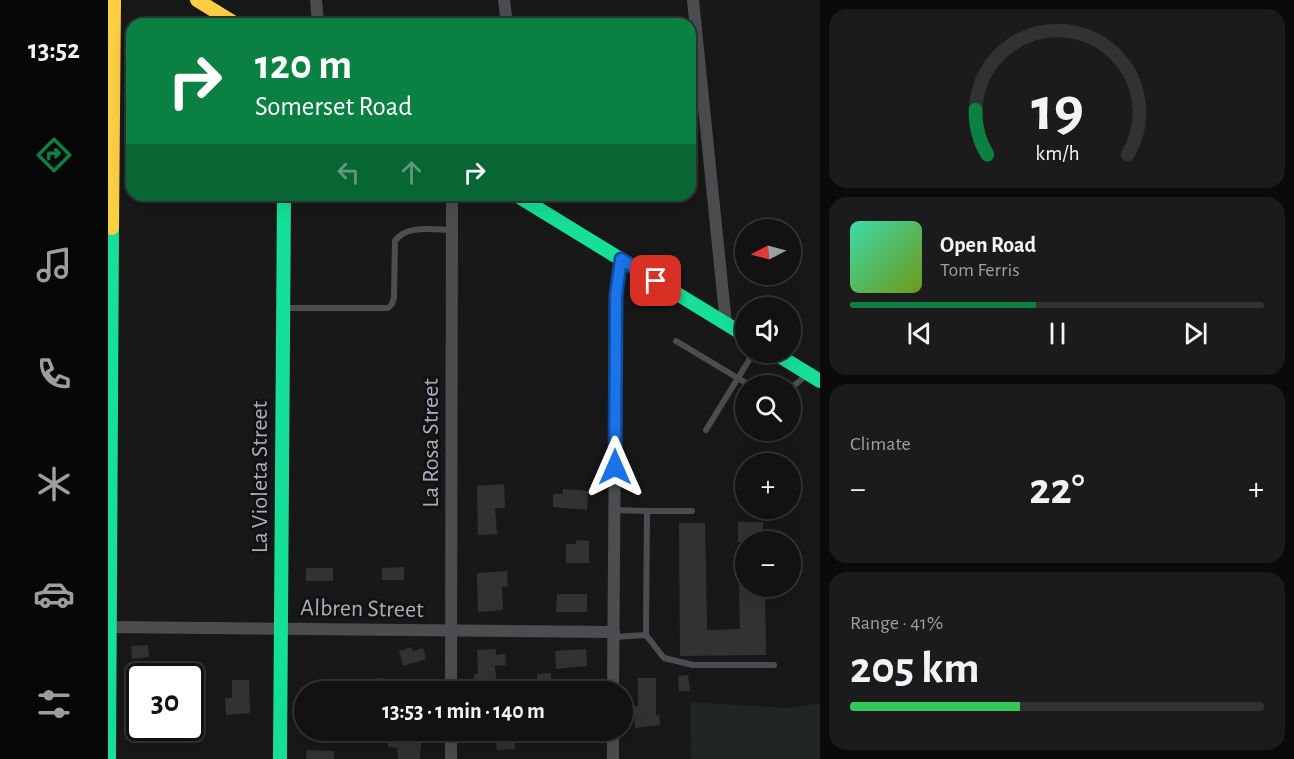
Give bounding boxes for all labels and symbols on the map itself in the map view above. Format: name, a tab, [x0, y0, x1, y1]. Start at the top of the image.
north arrow	[735, 219, 801, 285]
pin	[630, 255, 681, 306]
street label: La Rosa Street	[419, 378, 443, 508]
street label: La Violeta Street	[248, 400, 272, 553]
position arrow	[583, 435, 647, 499]
street label: Albren Street	[300, 596, 424, 622]
speed limit sign: 30	[126, 663, 204, 741]

